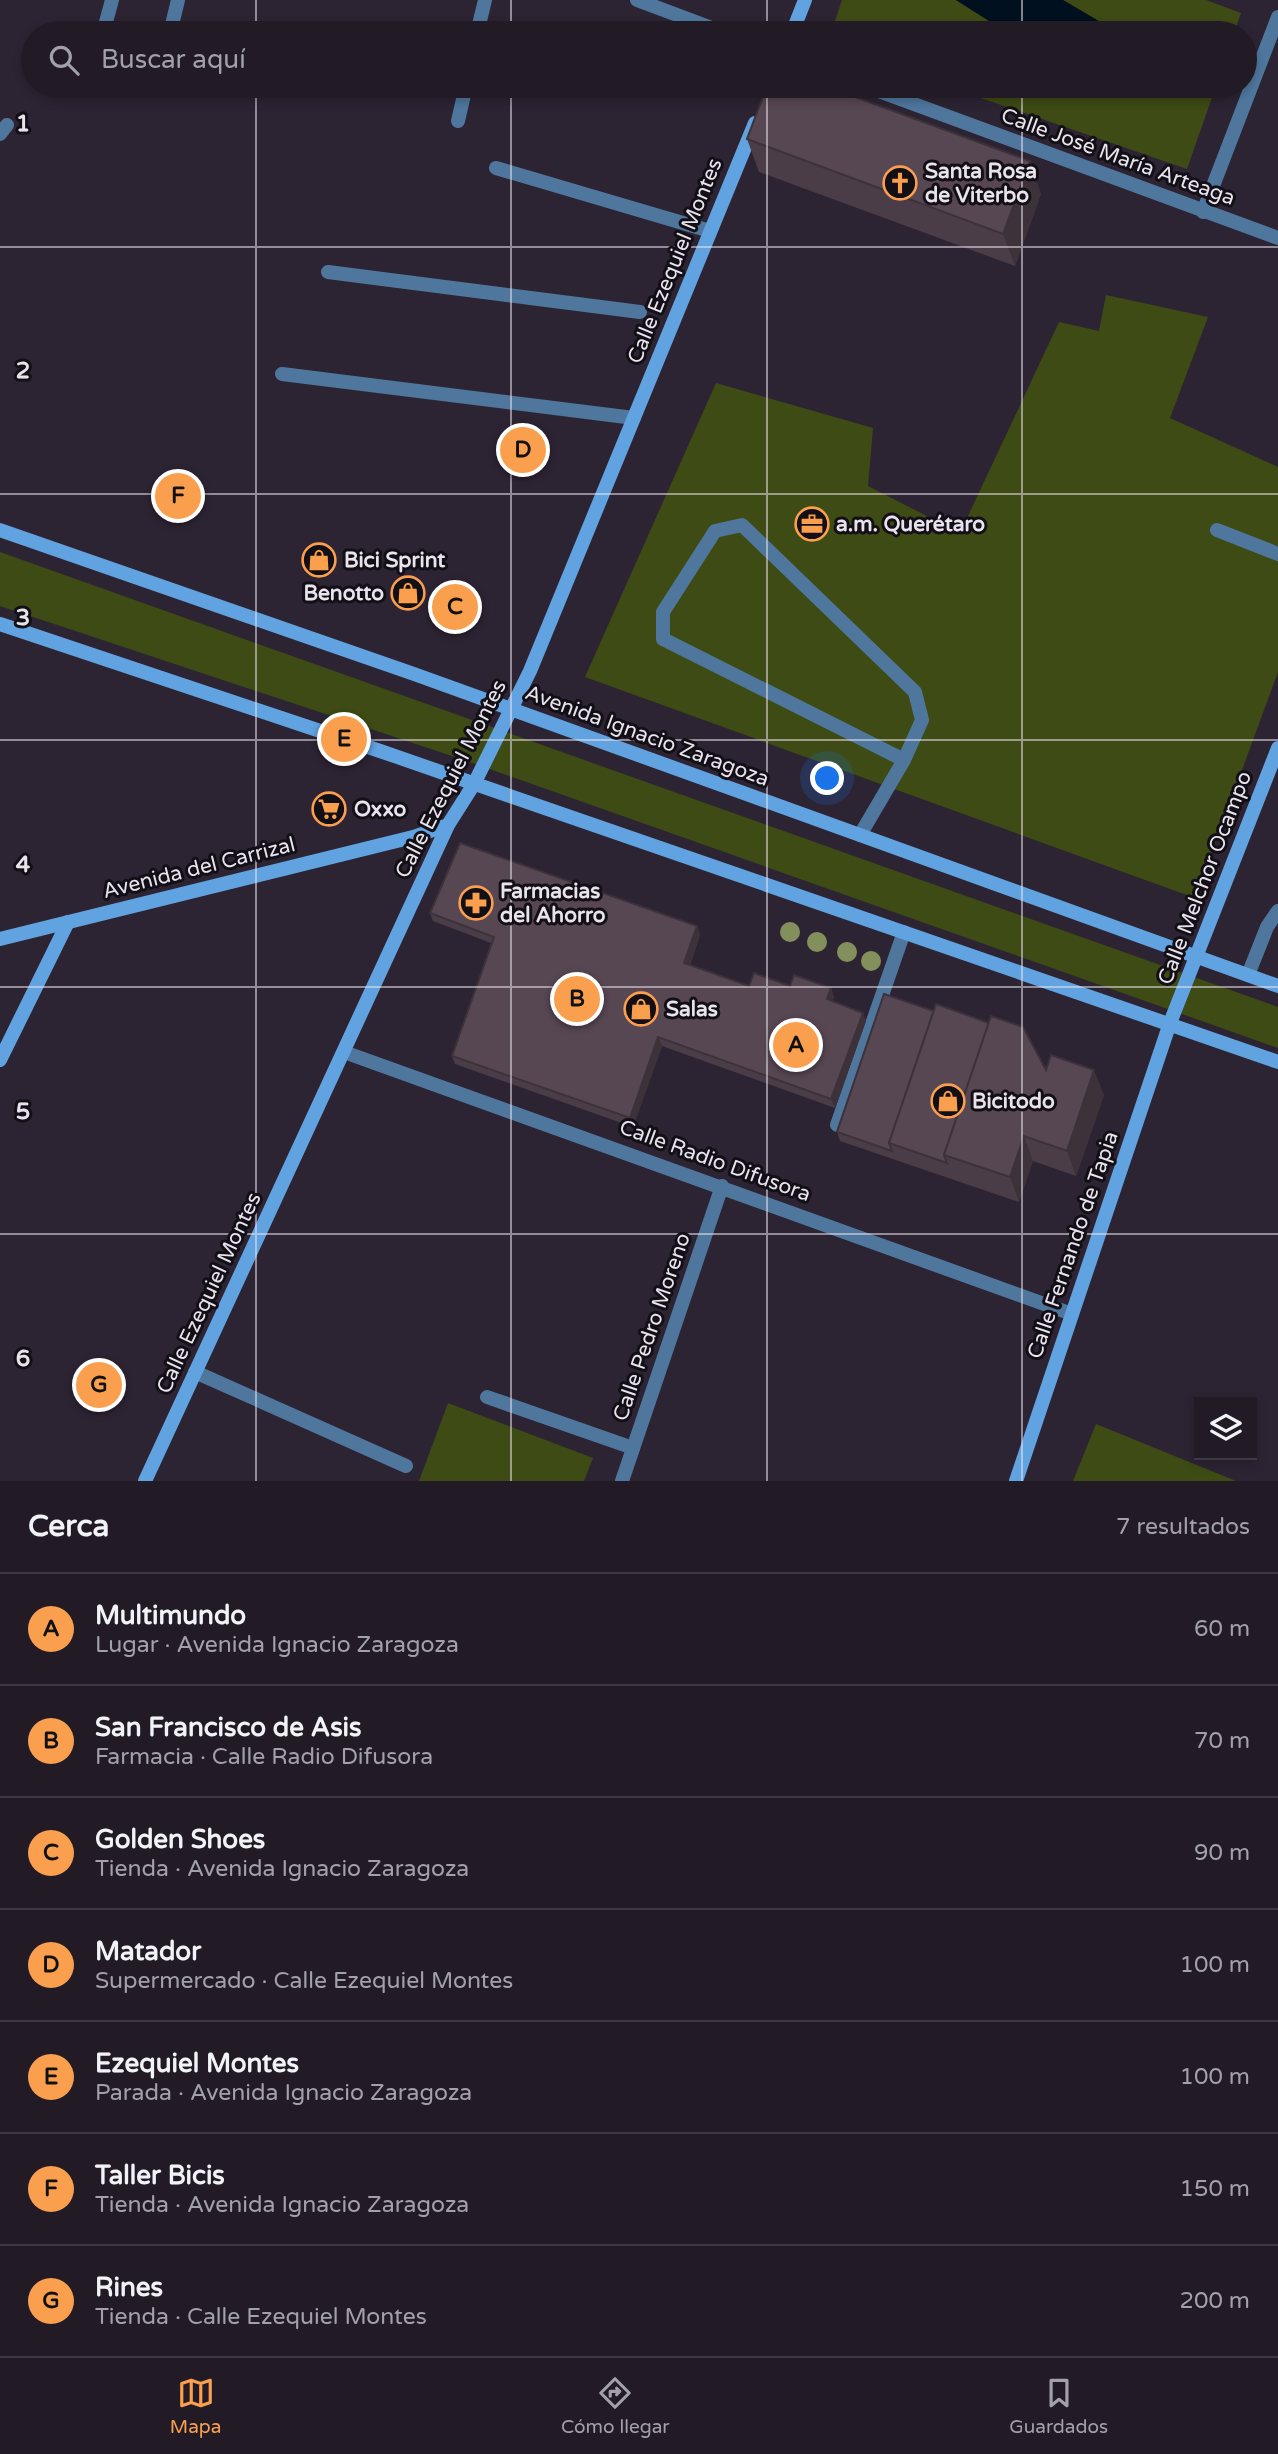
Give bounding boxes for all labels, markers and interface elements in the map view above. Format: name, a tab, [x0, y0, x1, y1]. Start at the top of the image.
search box	[21, 21, 1257, 98]
icon: search	[45, 41, 83, 79]
text: Buscar aquí	[101, 44, 246, 75]
street label: Calle José María Arteaga	[998, 103, 1238, 211]
text: 1	[16, 110, 30, 138]
street label: Calle Ezequiel Montes	[622, 155, 728, 367]
place label: Santa Rosa de Viterbo	[925, 159, 1037, 208]
church icon: Santa Rosa de Viterbo	[881, 164, 919, 202]
text: 2	[16, 357, 30, 385]
pin: D	[500, 424, 546, 476]
pin: F	[155, 470, 201, 522]
office icon: a.m. Querétaro	[793, 505, 831, 543]
place label: a.m. Querétaro	[836, 512, 985, 537]
shop icon: Bici Sprint	[300, 541, 338, 579]
place label: Bici Sprint	[344, 548, 445, 573]
shop icon: Benotto	[389, 574, 427, 612]
place label: Benotto	[304, 581, 384, 606]
pin: C	[432, 581, 478, 633]
text: 3	[16, 604, 30, 632]
street label: Calle Ezequiel Montes	[390, 676, 512, 882]
street label: Avenida Ignacio Zaragoza	[522, 680, 772, 792]
pin: E	[321, 713, 367, 765]
your location	[810, 761, 844, 795]
street label: Calle Melchor Ocampo	[1153, 768, 1257, 988]
supermarket icon: Oxxo	[310, 790, 348, 828]
place label: Oxxo	[354, 797, 407, 822]
street label: Avenida del Carrizal	[100, 832, 298, 904]
text: 4	[16, 851, 31, 879]
place label: Farmacias del Ahorro	[500, 879, 606, 928]
pharmacy icon: Farmacias del Ahorro	[457, 884, 495, 922]
pin: B	[554, 973, 600, 1025]
shop icon: Salas	[622, 990, 660, 1028]
place label: Salas	[666, 997, 718, 1022]
pin: A	[773, 1019, 819, 1071]
shop icon: Bicitodo	[929, 1082, 967, 1120]
place label: Bicitodo	[972, 1089, 1055, 1114]
text: 5	[16, 1098, 30, 1126]
street label: Calle Radio Difusora	[616, 1115, 814, 1207]
street label: Calle Fernando de Tapia	[1022, 1128, 1124, 1362]
street label: Calle Ezequiel Montes	[151, 1189, 267, 1397]
street label: Calle Pedro Moreno	[608, 1230, 696, 1424]
text: 6	[16, 1345, 30, 1373]
pin: G	[76, 1359, 122, 1411]
map controls	[1194, 1397, 1257, 1460]
button: layers	[1194, 1397, 1257, 1460]
text: Cerca	[28, 1508, 109, 1545]
text: 7 resultados	[1116, 1513, 1250, 1541]
text: Multimundo	[95, 1600, 246, 1631]
text: A	[42, 1615, 60, 1643]
text: 60 m	[1194, 1615, 1250, 1643]
text: Lugar · Avenida Ignacio Zaragoza	[95, 1631, 459, 1659]
text: San Francisco de Asis	[95, 1712, 362, 1743]
text: B	[43, 1727, 59, 1755]
text: 70 m	[1194, 1727, 1250, 1755]
text: Farmacia · Calle Radio Difusora	[95, 1743, 433, 1771]
text: Golden Shoes	[95, 1824, 265, 1855]
text: C	[43, 1839, 59, 1867]
text: 90 m	[1194, 1839, 1250, 1867]
text: Tienda · Avenida Ignacio Zaragoza	[95, 1855, 469, 1883]
text: Matador	[95, 1936, 201, 1967]
text: D	[42, 1951, 60, 1979]
text: 100 m	[1180, 1951, 1250, 1979]
text: Supermercado · Calle Ezequiel Montes	[95, 1967, 513, 1995]
text: Ezequiel Montes	[95, 2048, 299, 2079]
text: E	[44, 2063, 58, 2091]
text: 100 m	[1180, 2063, 1250, 2091]
text: Parada · Avenida Ignacio Zaragoza	[95, 2079, 472, 2107]
text: Taller Bicis	[95, 2160, 225, 2191]
text: F	[44, 2175, 58, 2203]
text: 150 m	[1180, 2175, 1250, 2203]
text: Tienda · Avenida Ignacio Zaragoza	[95, 2191, 469, 2219]
text: Rines	[95, 2272, 163, 2303]
text: G	[42, 2287, 60, 2315]
text: 200 m	[1180, 2287, 1250, 2315]
text: Tienda · Calle Ezequiel Montes	[95, 2303, 427, 2331]
tab: Mapa	[170, 2374, 222, 2438]
tab: Cómo llegar	[561, 2374, 670, 2438]
tab: Guardados	[1009, 2374, 1108, 2438]

